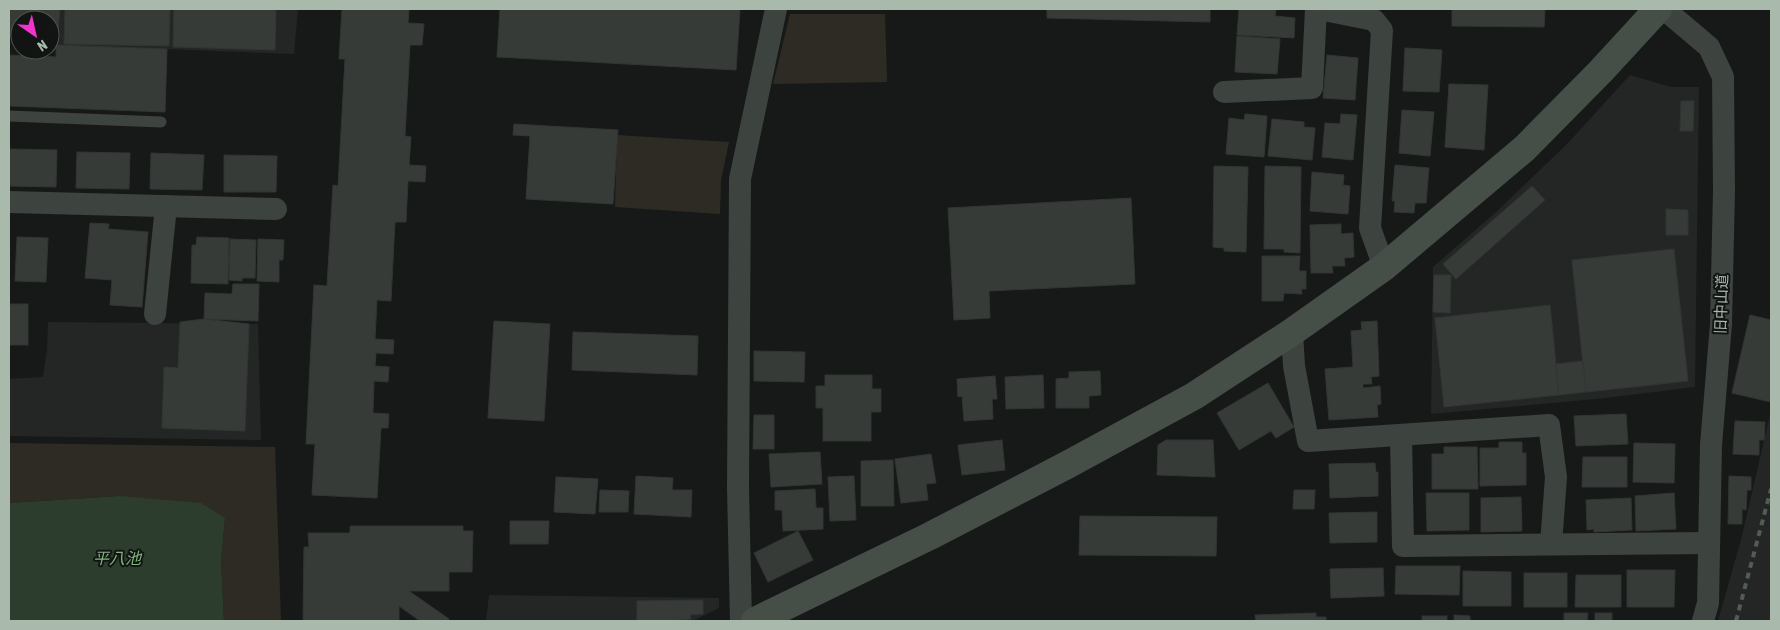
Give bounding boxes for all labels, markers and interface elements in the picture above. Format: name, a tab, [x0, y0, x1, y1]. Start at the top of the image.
north arrow	[10, 10, 60, 60]
text: N	[34, 37, 50, 55]
street label: 旧中山道	[1711, 274, 1731, 334]
water label: 平八池	[93, 549, 143, 567]

